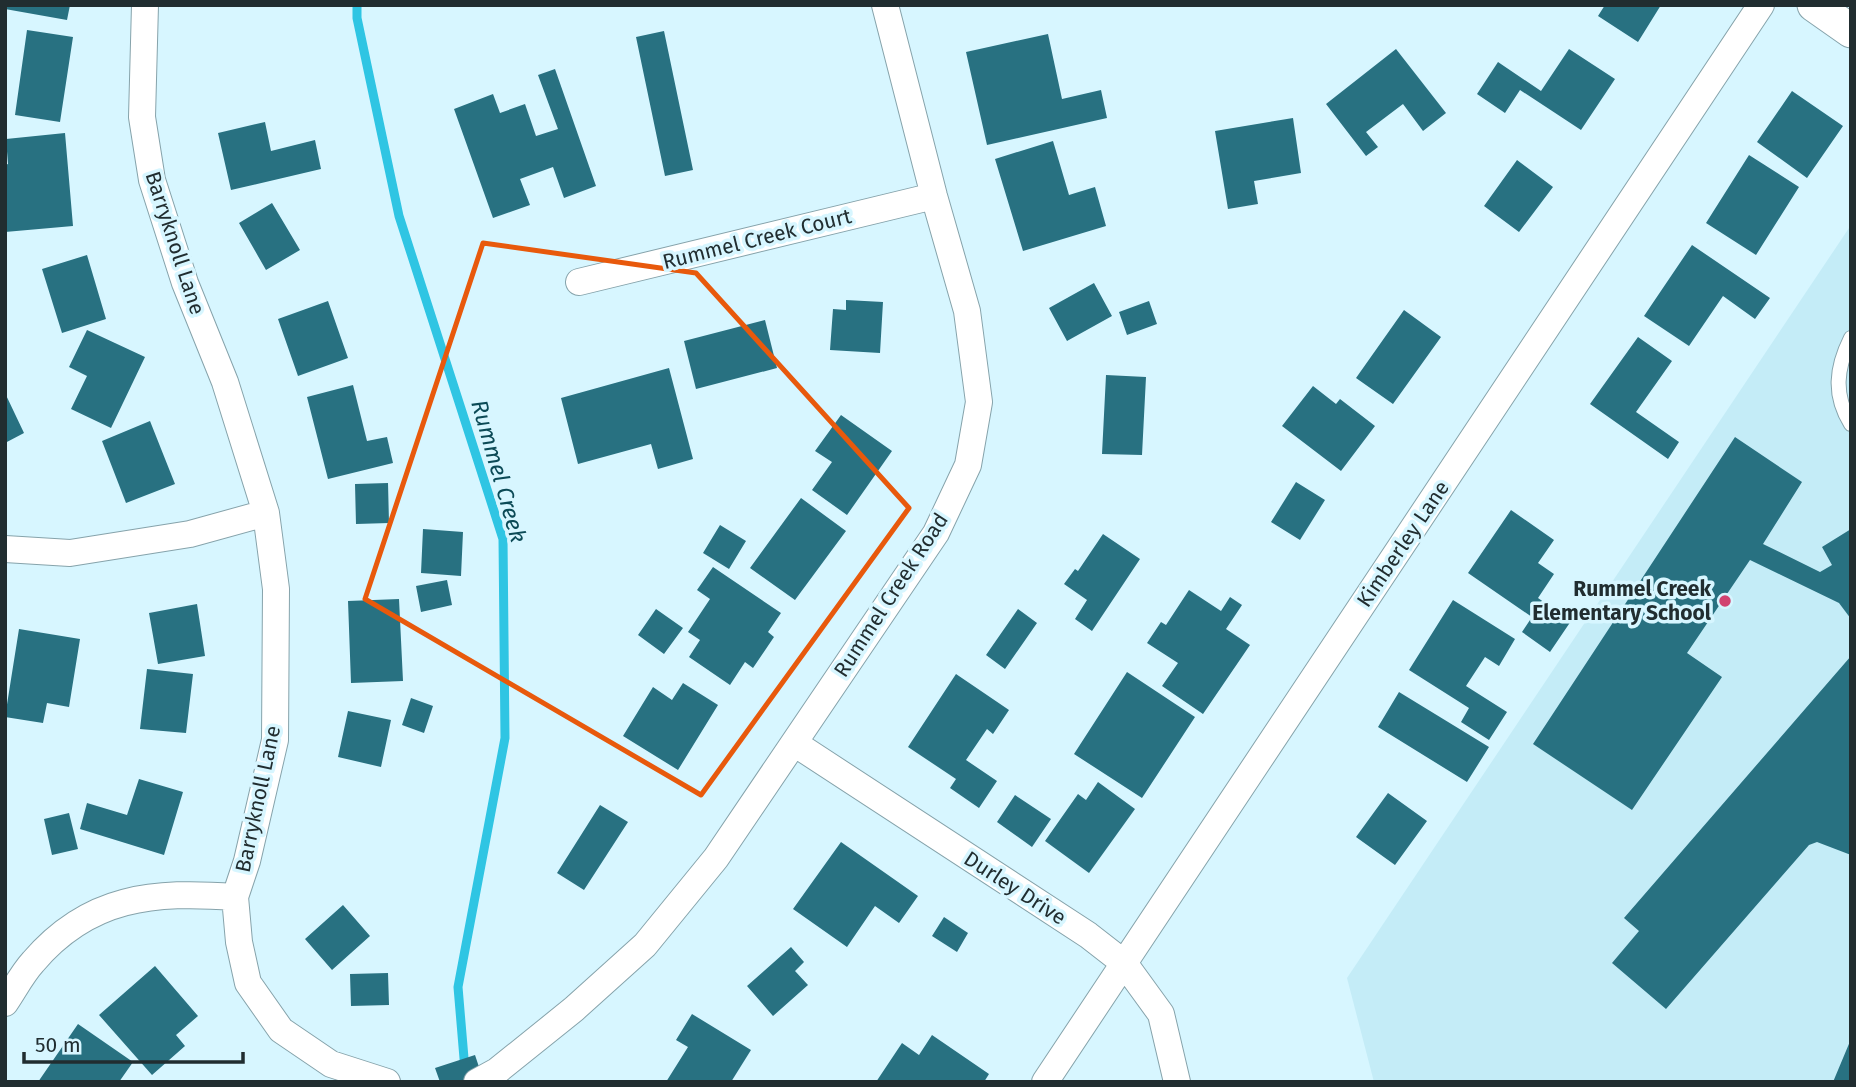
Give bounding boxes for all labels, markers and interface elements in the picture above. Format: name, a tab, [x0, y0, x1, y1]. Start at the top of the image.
street label: Barryknoll Lane	[140, 168, 210, 318]
street label: Rummel Creek Court	[660, 203, 855, 275]
water label: Rummel Creek	[465, 396, 533, 546]
street label: Kimberley Lane	[1351, 476, 1455, 612]
street label: Rummel Creek Road	[828, 508, 954, 682]
place label: Rummel Creek Elementary School	[1532, 576, 1712, 626]
marker: Rummel Creek Elementary School	[1717, 593, 1733, 609]
street label: Barryknoll Lane	[230, 723, 286, 875]
street label: Durley Drive	[959, 845, 1071, 931]
scale bar	[24, 1020, 243, 1064]
text: 50 m	[35, 1032, 81, 1058]

